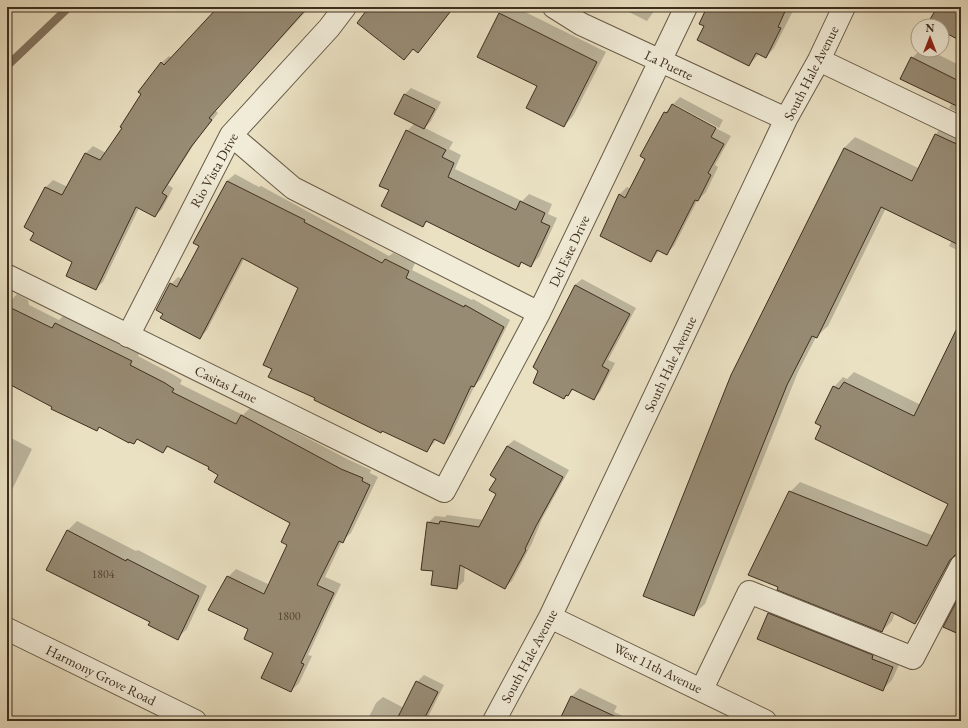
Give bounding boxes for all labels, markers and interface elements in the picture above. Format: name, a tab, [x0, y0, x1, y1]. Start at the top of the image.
north arrow	[910, 18, 950, 58]
text: N	[926, 21, 935, 35]
street label: South Hale Avenue	[779, 22, 843, 123]
street label: La Puerte	[642, 46, 697, 84]
street label: Rio Vista Drive	[186, 129, 242, 211]
street label: Del Este Drive	[545, 212, 594, 290]
street label: South Hale Avenue	[640, 313, 700, 415]
street label: Casitas Lane	[192, 361, 261, 407]
house number: 1804	[91, 566, 115, 582]
street label: South Hale Avenue	[497, 605, 562, 706]
house number: 1800	[277, 608, 301, 624]
street label: West 11th Avenue	[611, 639, 706, 698]
street label: Harmony Grove Road	[43, 641, 160, 710]

